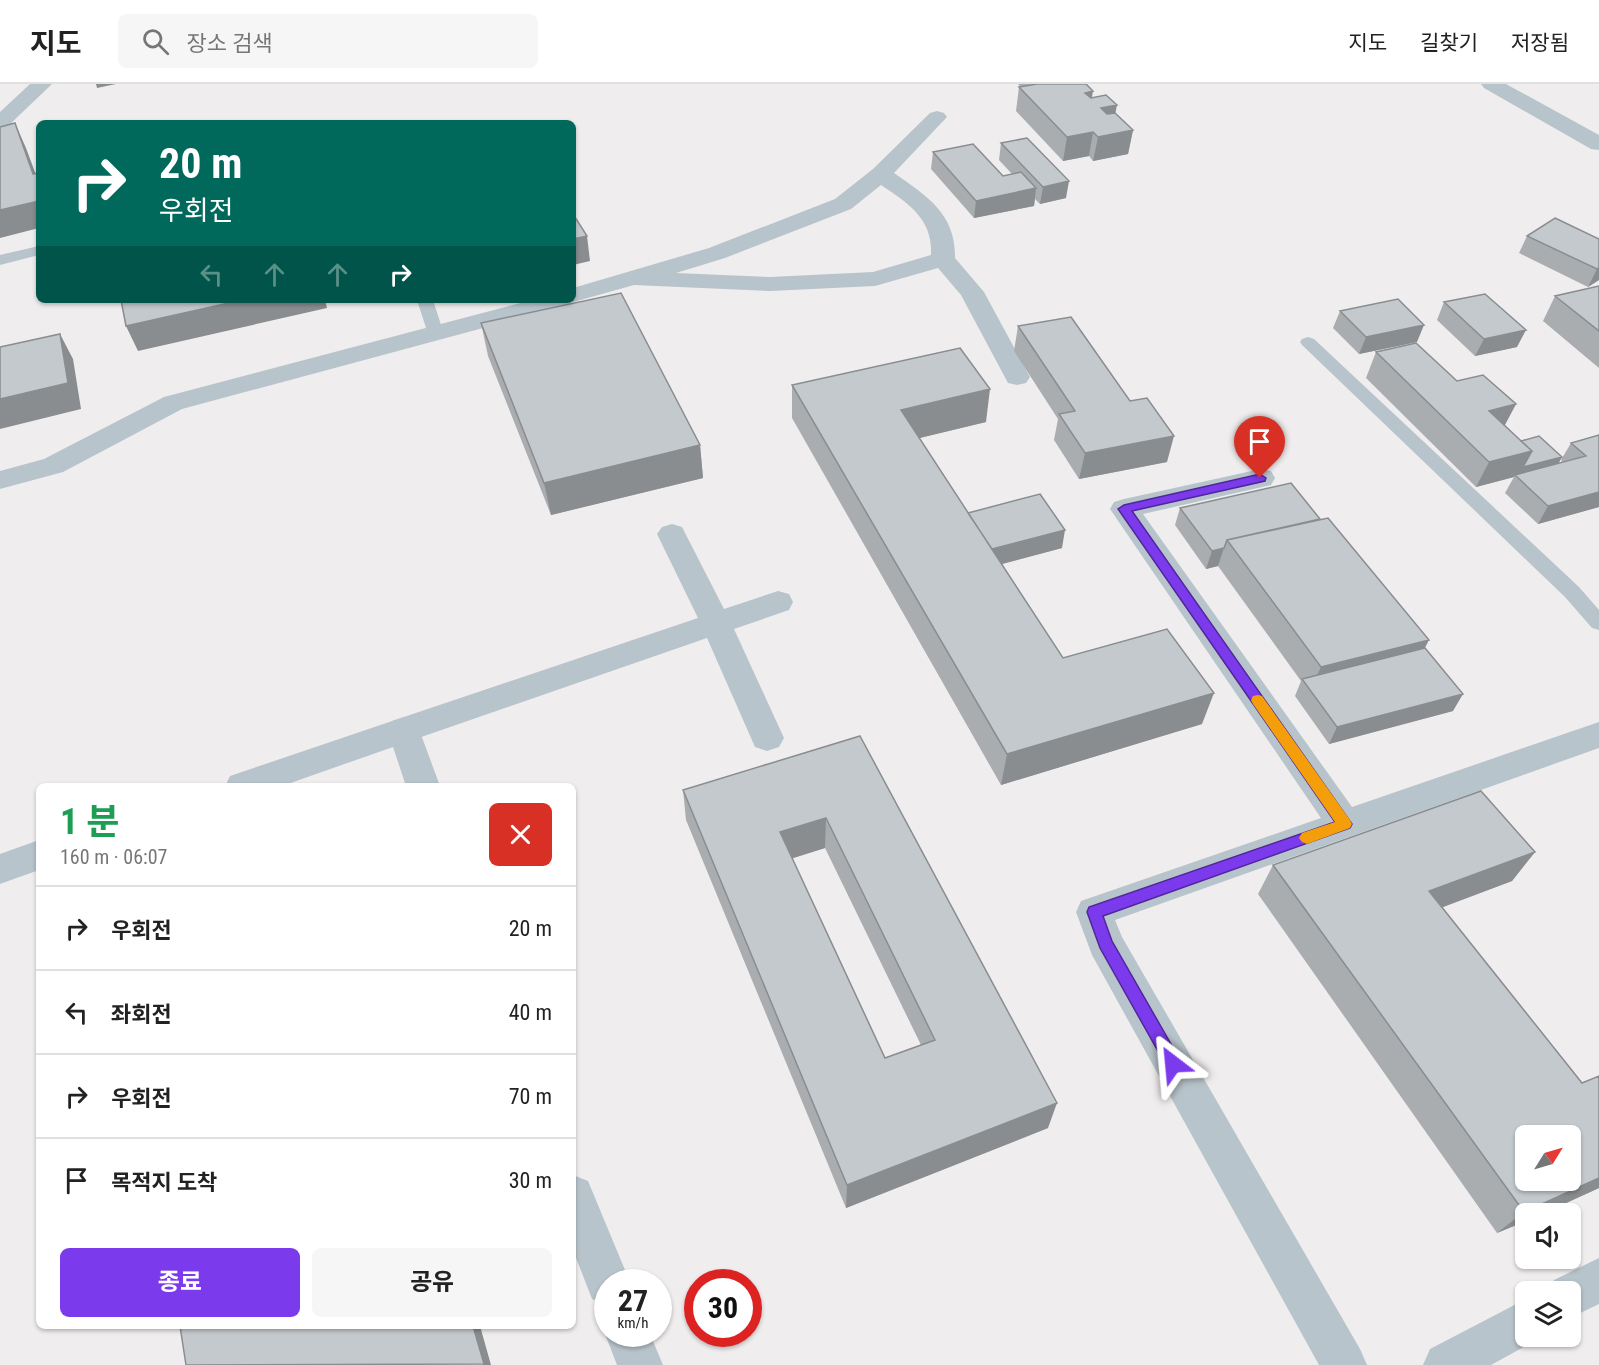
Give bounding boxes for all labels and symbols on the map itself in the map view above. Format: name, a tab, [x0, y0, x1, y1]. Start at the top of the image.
pin	[1234, 416, 1285, 478]
position arrow	[1141, 1032, 1205, 1096]
north arrow	[1515, 1125, 1581, 1191]
speed limit sign: 30	[684, 1269, 762, 1347]

